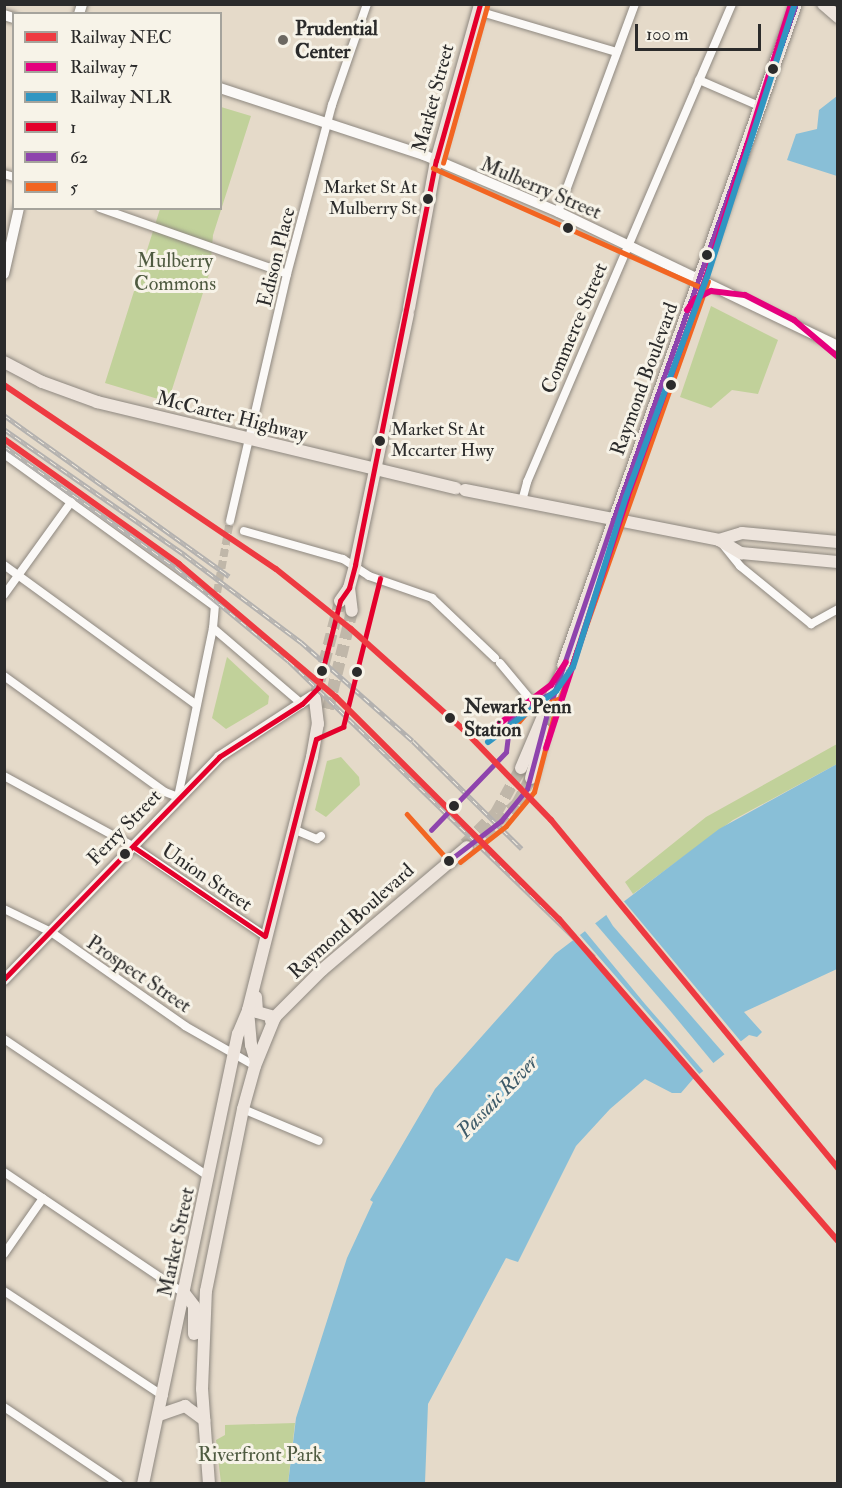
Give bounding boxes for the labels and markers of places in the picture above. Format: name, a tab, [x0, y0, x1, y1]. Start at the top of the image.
place label: Prudential Center	[295, 16, 378, 63]
marker: Prudential Center	[276, 33, 290, 47]
unlabelled marker	[767, 63, 779, 75]
place label: Market St At Mulberry St	[323, 178, 417, 220]
marker: Market St At Mulberry St	[422, 193, 434, 205]
unlabelled marker	[562, 222, 574, 234]
unlabelled marker	[701, 249, 713, 261]
unlabelled marker	[665, 379, 677, 391]
place label: Market St At Mccarter Hwy	[391, 420, 494, 462]
marker: Market St At Mccarter Hwy	[374, 435, 386, 447]
unlabelled marker	[316, 665, 328, 677]
unlabelled marker	[351, 666, 363, 678]
place label: Newark Penn Station	[464, 694, 572, 741]
marker: Newark Penn Station	[441, 709, 459, 727]
unlabelled marker	[448, 800, 460, 812]
unlabelled marker	[119, 848, 131, 860]
unlabelled marker	[443, 855, 455, 867]

